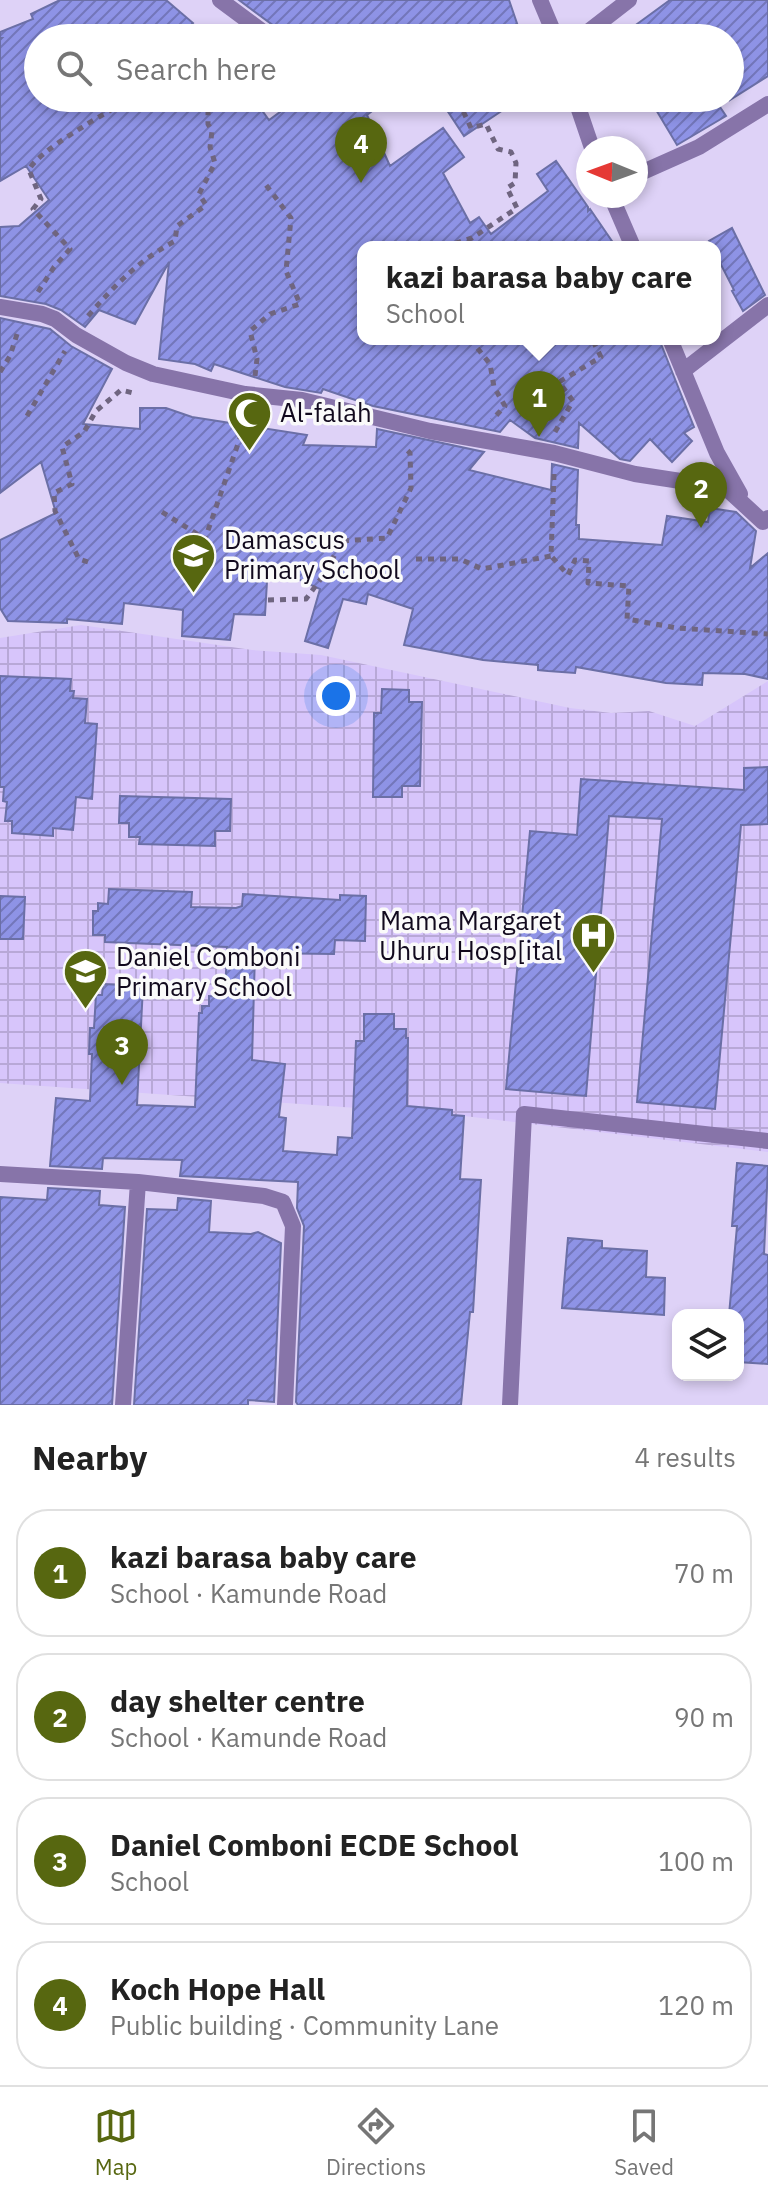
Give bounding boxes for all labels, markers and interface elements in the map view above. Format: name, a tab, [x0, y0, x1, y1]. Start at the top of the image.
search box	[24, 24, 744, 112]
icon: search	[52, 46, 96, 90]
text: Search here	[116, 49, 277, 88]
pin: 4	[335, 117, 387, 183]
north arrow	[576, 136, 648, 208]
popup	[357, 241, 721, 345]
text: kazi barasa baby care	[386, 257, 692, 296]
text: School	[386, 296, 465, 330]
pin: 1	[513, 371, 565, 437]
mosque icon: Al-falah	[225, 389, 273, 452]
place label: Al-falah	[280, 395, 372, 429]
pin: 2	[675, 462, 727, 528]
place label: Damascus Primary School	[224, 522, 400, 586]
school or university icon: Damascus Primary School	[169, 531, 217, 594]
your location	[316, 676, 356, 716]
place label: Mama Margaret Uhuru Hosp[ital	[379, 903, 562, 967]
hospital icon: Mama Margaret Uhuru Hosp[ital	[569, 912, 617, 975]
place label: Daniel Comboni Primary School	[116, 939, 300, 1003]
school or university icon: Daniel Comboni Primary School	[61, 948, 109, 1011]
pin: 3	[96, 1019, 148, 1085]
map controls	[672, 1309, 744, 1381]
button: layers	[672, 1309, 744, 1381]
text: Nearby	[32, 1435, 147, 1479]
text: 4 results	[634, 1440, 736, 1474]
text: kazi barasa baby care	[110, 1537, 417, 1576]
text: 1	[52, 1556, 68, 1590]
text: 70 m	[674, 1556, 734, 1590]
text: School · Kamunde Road	[110, 1576, 387, 1610]
text: day shelter centre	[110, 1681, 365, 1720]
text: 2	[52, 1700, 68, 1734]
text: 90 m	[674, 1700, 734, 1734]
text: School · Kamunde Road	[110, 1720, 387, 1754]
text: Daniel Comboni ECDE School	[110, 1825, 518, 1864]
text: 3	[52, 1844, 68, 1878]
text: 100 m	[658, 1844, 734, 1878]
text: School	[110, 1864, 189, 1898]
text: Koch Hope Hall	[110, 1969, 325, 2008]
text: 4	[52, 1988, 68, 2022]
text: 120 m	[658, 1988, 734, 2022]
text: Public building · Community Lane	[110, 2008, 499, 2042]
tab: Map	[94, 2104, 138, 2181]
tab: Directions	[326, 2104, 426, 2181]
tab: Saved	[614, 2104, 674, 2181]

